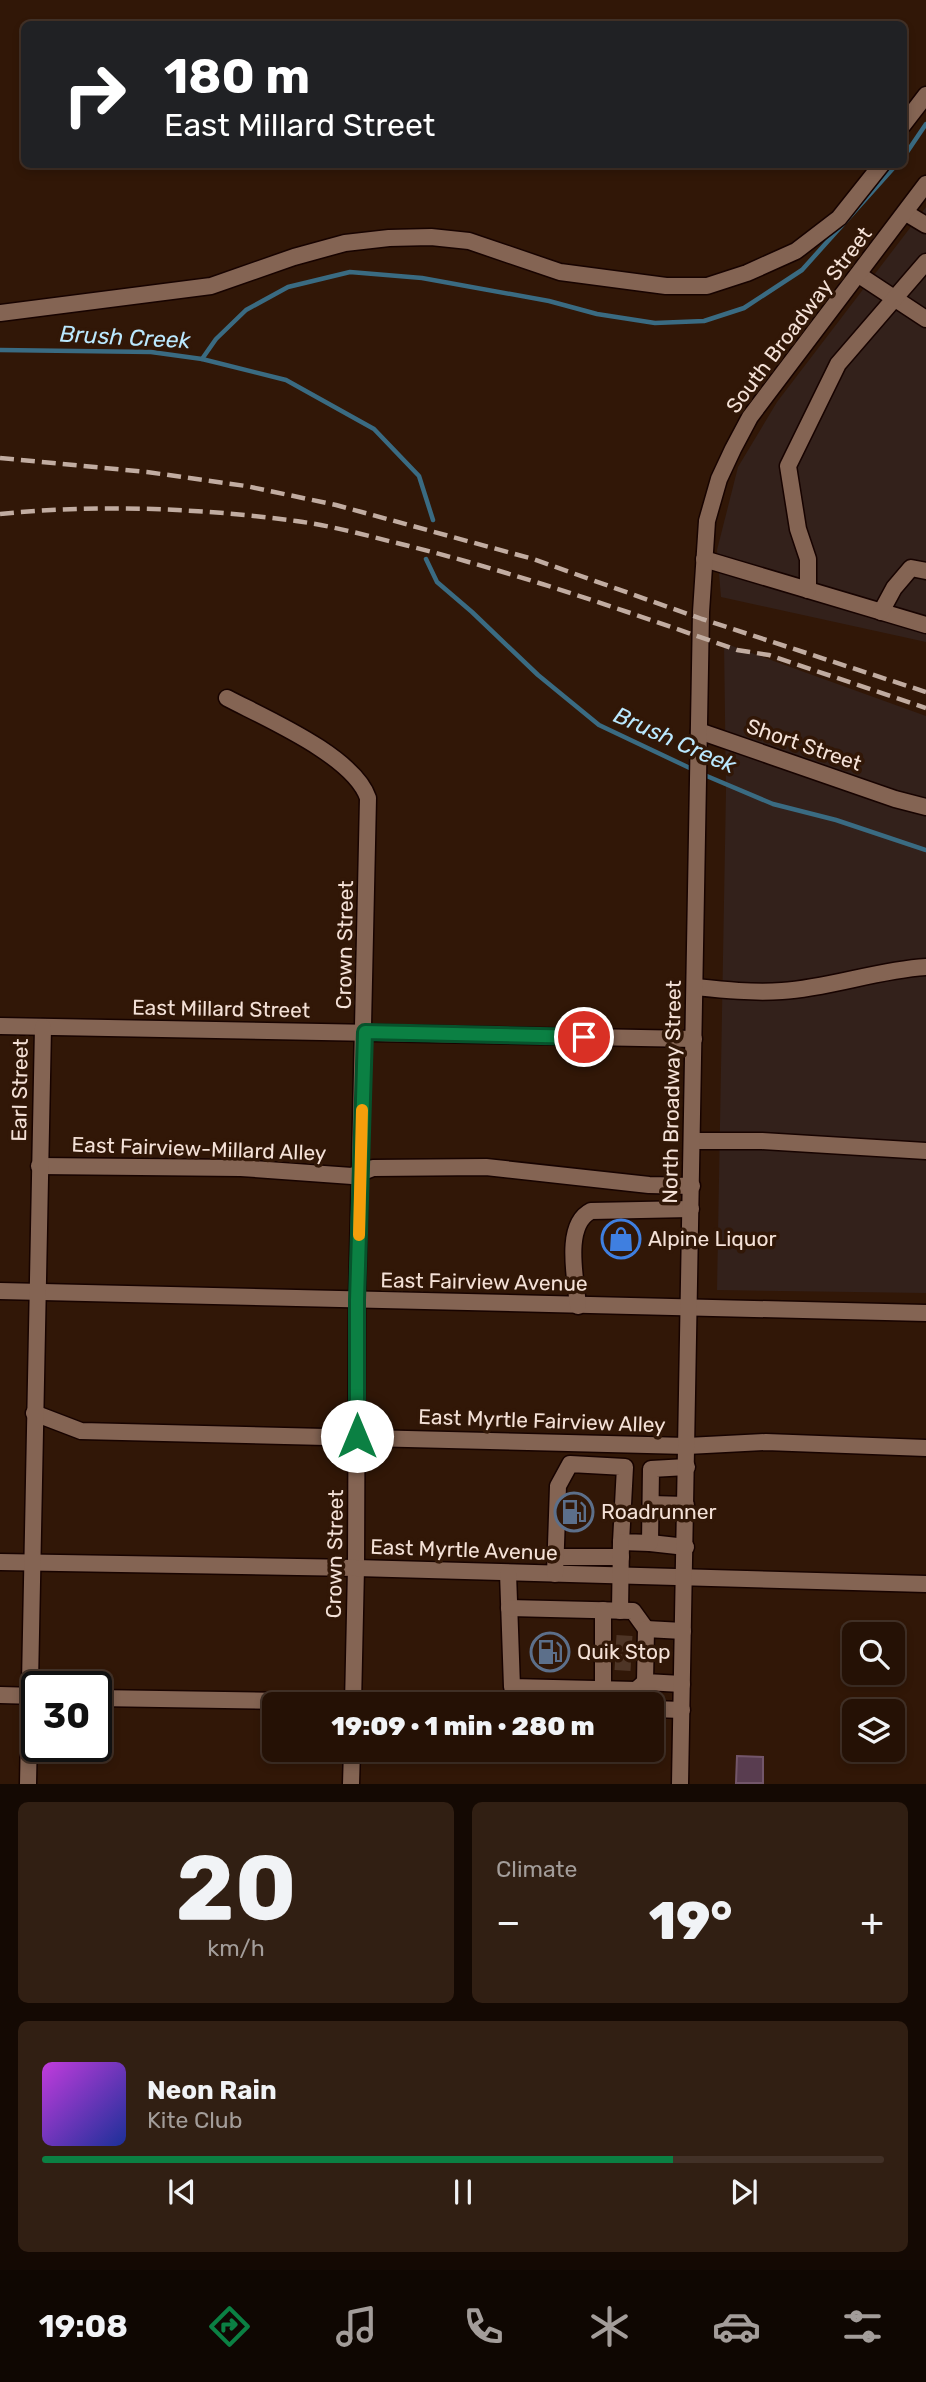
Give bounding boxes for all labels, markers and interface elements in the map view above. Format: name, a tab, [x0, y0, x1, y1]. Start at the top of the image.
text: 180 m	[164, 47, 310, 105]
icon: right	[49, 49, 140, 140]
text: East Millard Street	[164, 106, 435, 144]
street label: South Broadway Street	[720, 222, 877, 418]
water label: Brush Creek	[59, 320, 192, 354]
water label: Brush Creek	[609, 701, 742, 780]
street label: Short Street	[743, 713, 865, 776]
street label: Crown Street	[331, 880, 358, 1010]
street label: North Broadway Street	[657, 980, 686, 1204]
street label: East Millard Street	[132, 994, 310, 1023]
pin	[554, 1007, 614, 1067]
icon: arrive	[565, 1018, 603, 1056]
street label: Earl Street	[6, 1038, 33, 1142]
street label: East Fairview-Millard Alley	[71, 1132, 327, 1165]
shop icon: Alpine Liquor	[600, 1218, 642, 1260]
place label: Alpine Liquor	[648, 1226, 777, 1251]
street label: East Fairview Avenue	[380, 1267, 588, 1296]
position arrow	[320, 1399, 394, 1473]
street label: East Myrtle Fairview Alley	[418, 1404, 667, 1437]
street label: Crown Street	[321, 1489, 348, 1619]
fuel station icon: Roadrunner	[553, 1491, 595, 1533]
place label: Roadrunner	[601, 1499, 717, 1524]
street label: East Myrtle Avenue	[370, 1534, 558, 1565]
map controls	[842, 1622, 905, 1762]
button: search	[842, 1622, 905, 1685]
fuel station icon: Quik Stop	[529, 1631, 571, 1673]
place label: Quik Stop	[577, 1639, 671, 1664]
speed limit sign: 30	[21, 1671, 112, 1762]
button: layers	[842, 1699, 905, 1762]
text: 19:09 · 1 min · 280 m	[331, 1711, 595, 1742]
text: 20	[175, 1834, 297, 1942]
text: Climate	[496, 1855, 577, 1883]
text: 19°	[649, 1890, 732, 1952]
text: −	[496, 1899, 521, 1945]
text: +	[860, 1899, 884, 1945]
text: km/h	[207, 1934, 265, 1962]
text: Neon Rain	[147, 2075, 277, 2106]
text: Kite Club	[147, 2106, 242, 2134]
icon: previous	[163, 2173, 201, 2211]
icon: pause	[444, 2173, 482, 2211]
icon: next	[725, 2173, 763, 2211]
icon: directions	[205, 2302, 254, 2351]
icon: music	[332, 2302, 381, 2351]
icon: phone	[459, 2302, 508, 2351]
icon: climate	[585, 2302, 634, 2351]
icon: car	[712, 2302, 761, 2351]
icon: filters	[838, 2302, 887, 2351]
text: 19:08	[39, 2307, 128, 2345]

